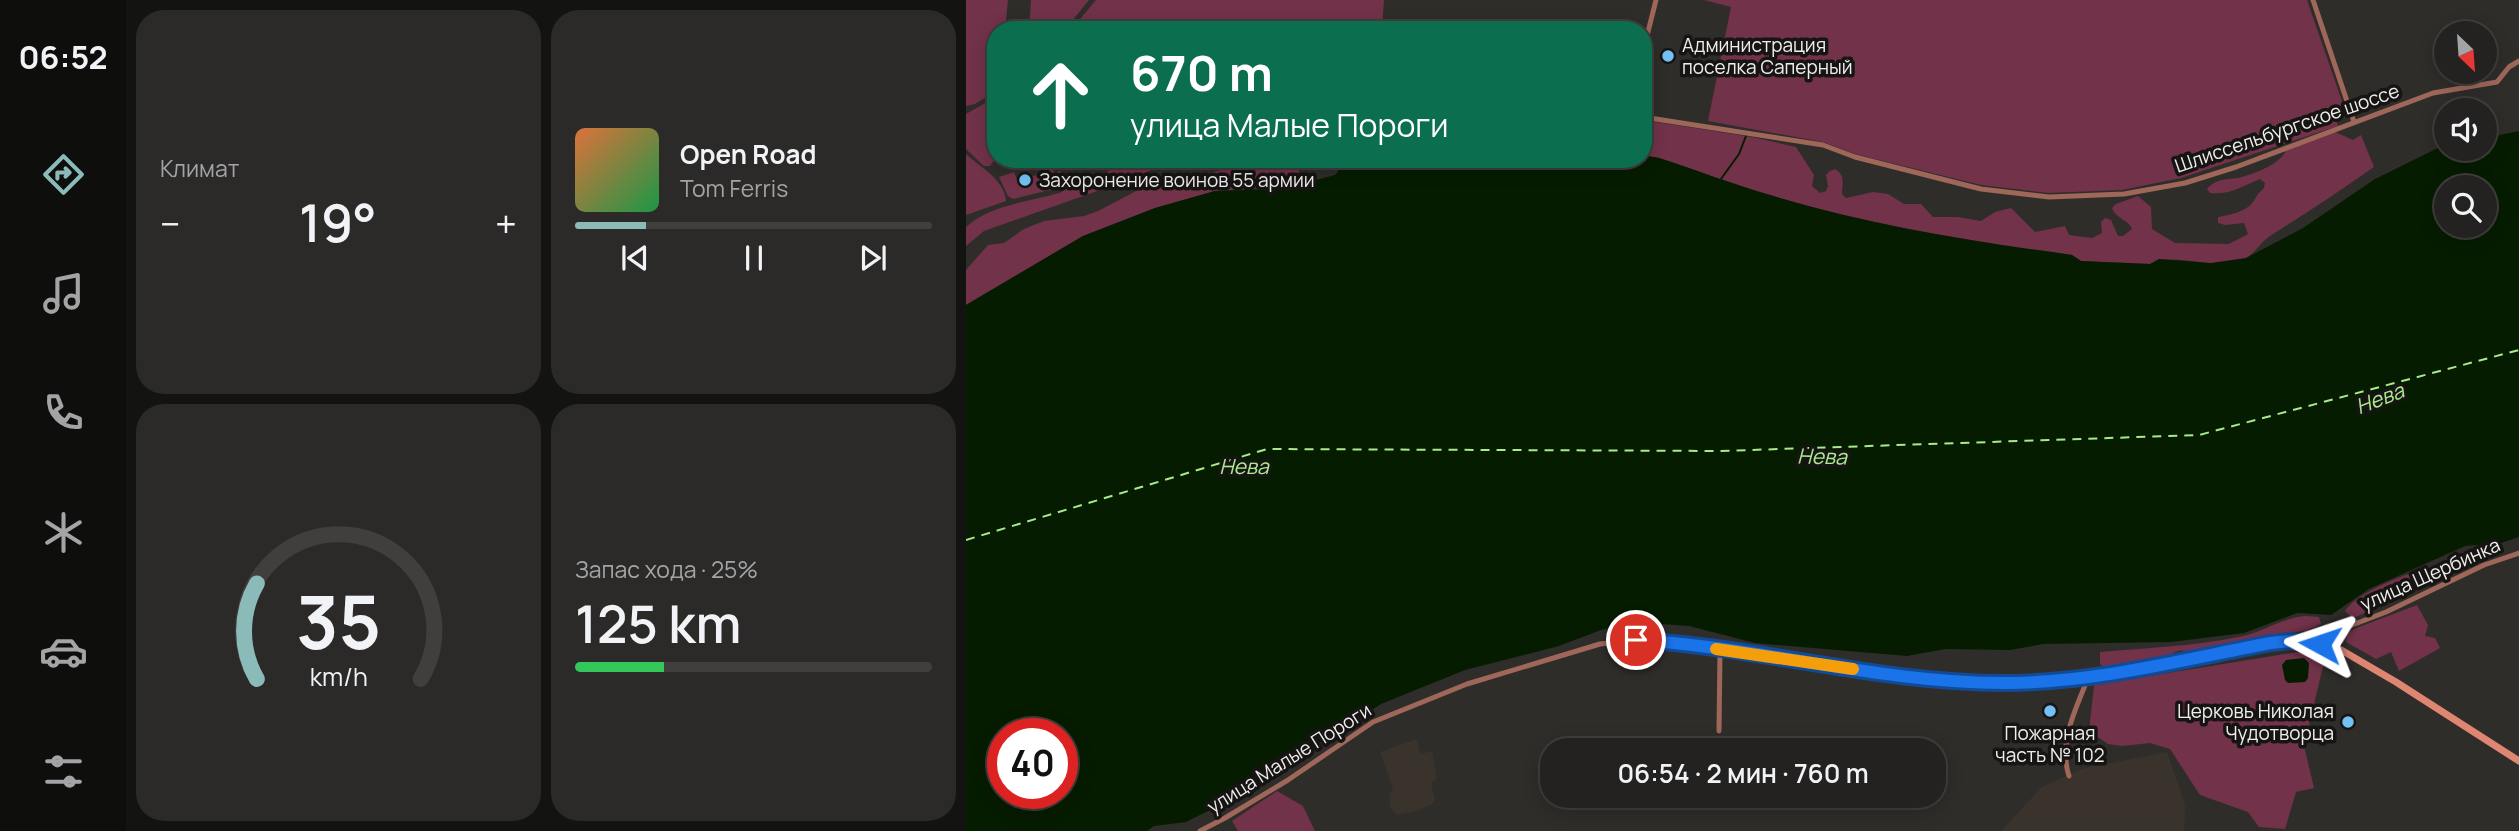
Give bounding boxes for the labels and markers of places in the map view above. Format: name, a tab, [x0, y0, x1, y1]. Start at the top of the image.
place label: Администрация поселка Саперный	[1682, 32, 1852, 80]
marker: Администрация поселка Саперный	[1660, 48, 1676, 64]
place label: Захоронение воинов 55 армии	[1039, 167, 1315, 193]
marker: Захоронение воинов 55 армии	[1017, 172, 1033, 188]
pin	[1606, 610, 1666, 670]
place label: Церковь Николая Чудотворца	[2177, 698, 2334, 746]
marker: Пожарная часть № 102	[2042, 703, 2058, 719]
marker: Церковь Николая Чудотворца	[2340, 714, 2356, 730]
place label: Пожарная часть № 102	[1995, 720, 2105, 768]

